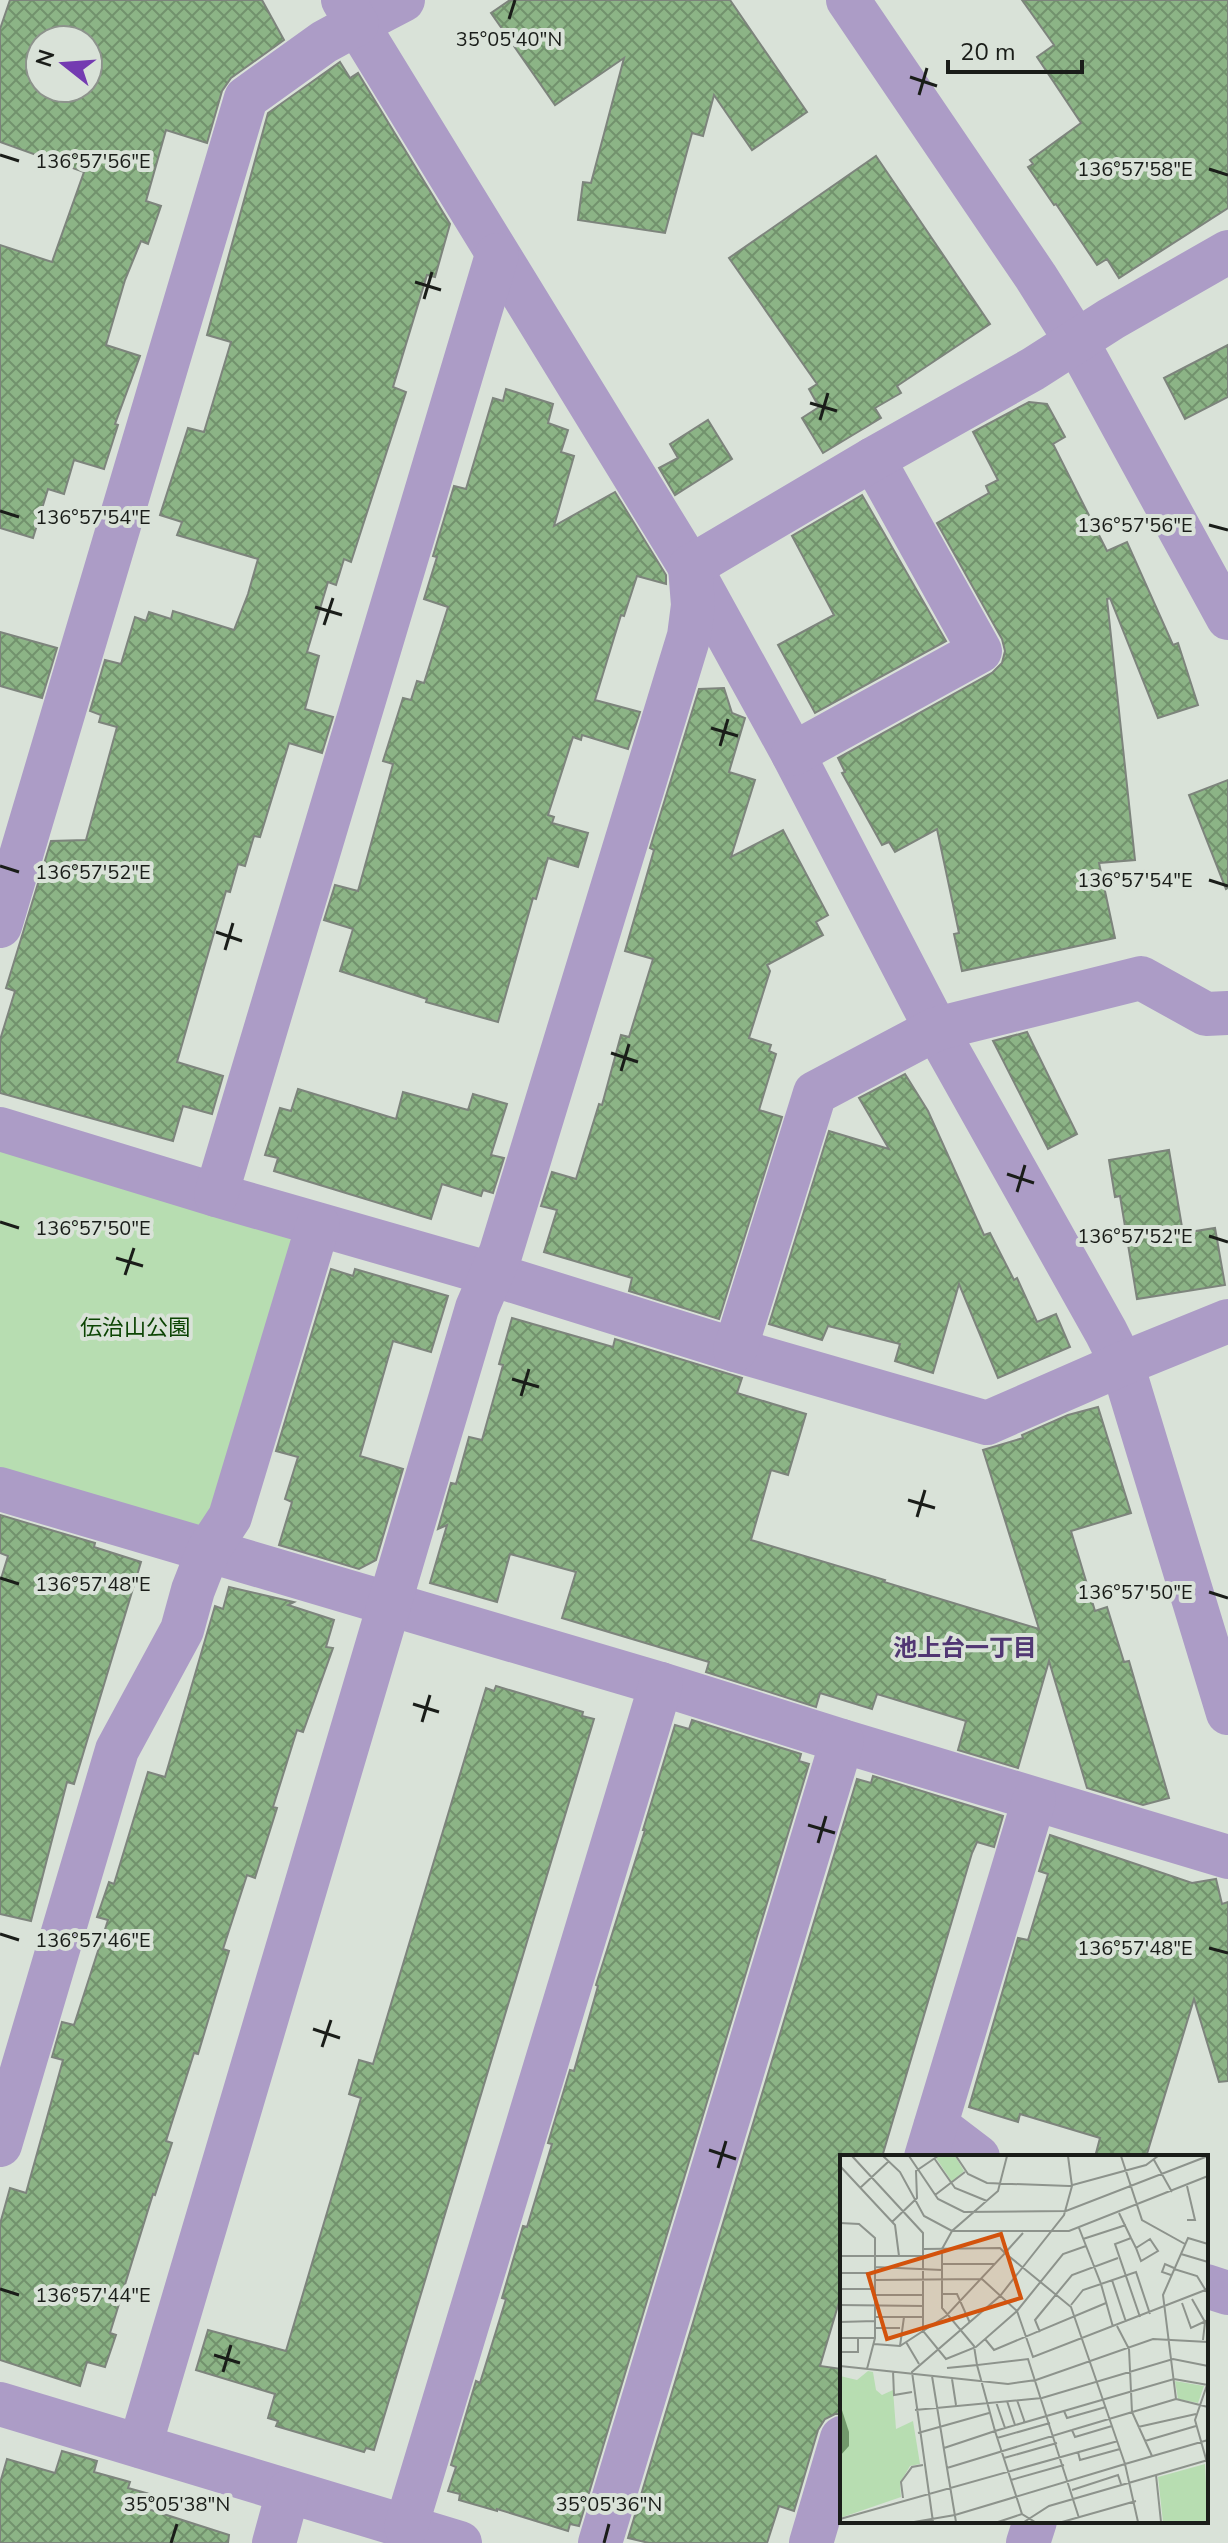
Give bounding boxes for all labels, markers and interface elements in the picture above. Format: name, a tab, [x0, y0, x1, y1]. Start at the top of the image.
north arrow	[24, 24, 104, 104]
scale bar	[948, 24, 1082, 74]
text: 35°05'40"N	[456, 26, 562, 53]
text: 20 m	[960, 36, 1016, 68]
text: N	[29, 46, 63, 71]
text: 136°57'56"E	[35, 148, 151, 175]
text: 136°57'58"E	[1077, 156, 1193, 183]
text: 136°57'54"E	[35, 504, 151, 531]
text: 136°57'56"E	[1077, 512, 1193, 539]
text: 136°57'52"E	[35, 859, 151, 886]
text: 136°57'54"E	[1077, 867, 1193, 894]
text: 136°57'50"E	[35, 1215, 151, 1242]
text: 136°57'52"E	[1077, 1223, 1193, 1250]
park label: 伝治山公園	[80, 1313, 190, 1343]
text: 136°57'48"E	[35, 1571, 151, 1598]
text: 136°57'50"E	[1077, 1579, 1193, 1606]
district label: 池上台一丁目	[893, 1632, 1037, 1664]
text: 136°57'46"E	[35, 1927, 151, 1954]
text: 136°57'48"E	[1077, 1935, 1193, 1962]
inset map	[840, 2155, 1208, 2523]
text: 136°57'44"E	[35, 2282, 151, 2309]
text: 35°05'38"N	[124, 2491, 230, 2518]
text: 35°05'36"N	[556, 2491, 662, 2518]

